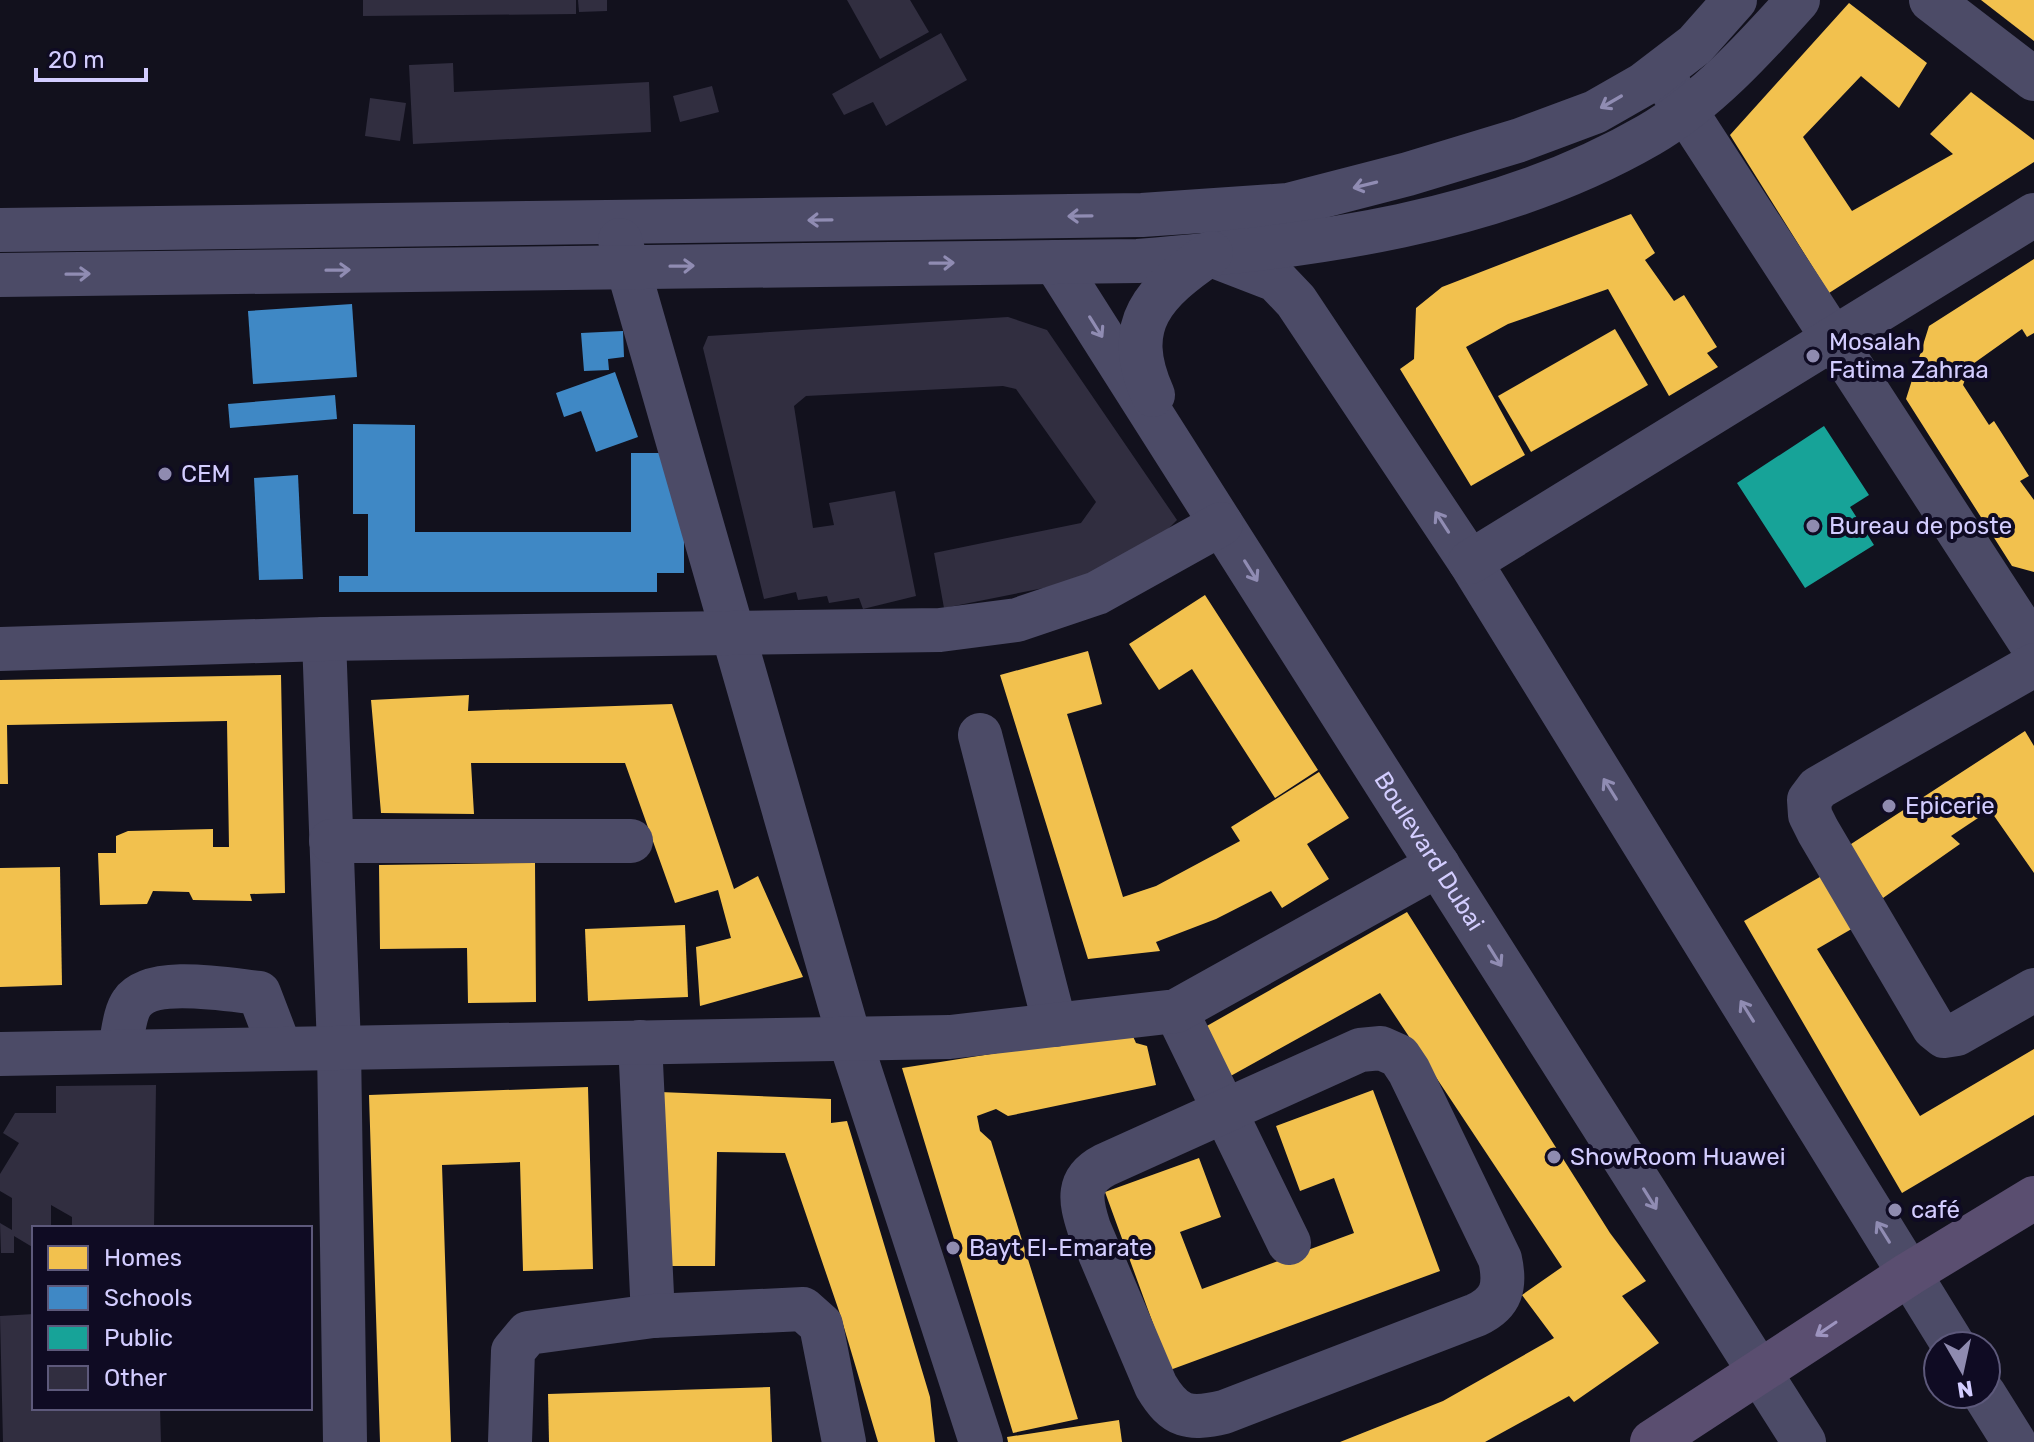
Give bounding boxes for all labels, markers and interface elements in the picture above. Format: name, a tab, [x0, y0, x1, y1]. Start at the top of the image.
scale bar	[36, 32, 146, 82]
text: 20 m	[48, 46, 105, 74]
one-way arrow	[1600, 94, 1623, 110]
one-way arrow	[1353, 179, 1379, 194]
one-way arrow	[1067, 208, 1094, 224]
one-way arrow	[807, 212, 834, 227]
one-way arrow	[928, 255, 955, 271]
one-way arrow	[668, 258, 695, 274]
one-way arrow	[324, 263, 351, 278]
one-way arrow	[64, 266, 91, 282]
one-way arrow	[1088, 316, 1105, 338]
place label: Mosalah Fatima Zahraa	[1829, 328, 1989, 384]
marker: Mosalah Fatima Zahraa	[1804, 347, 1822, 365]
place label: CEM	[181, 460, 231, 488]
marker: CEM	[156, 465, 174, 483]
one-way arrow	[1434, 511, 1450, 534]
place label: Bureau de poste	[1829, 512, 2012, 540]
marker: Bureau de poste	[1804, 517, 1822, 535]
one-way arrow	[1242, 559, 1259, 581]
street label: Boulevard Dubai	[1368, 767, 1490, 936]
one-way arrow	[1602, 779, 1619, 801]
place label: Epicerie	[1905, 792, 1995, 820]
marker: Epicerie	[1880, 797, 1898, 815]
one-way arrow	[1487, 944, 1504, 966]
one-way arrow	[1738, 1000, 1754, 1023]
place label: ShowRoom Huawei	[1570, 1143, 1786, 1171]
marker: ShowRoom Huawei	[1545, 1148, 1563, 1166]
one-way arrow	[1641, 1187, 1658, 1209]
place label: café	[1911, 1196, 1960, 1224]
marker: café	[1886, 1201, 1904, 1219]
one-way arrow	[1875, 1221, 1891, 1244]
legend	[32, 1226, 312, 1410]
place label: Bayt El-Emarate	[969, 1234, 1152, 1262]
marker: Bayt El-Emarate	[944, 1239, 962, 1257]
text: Homes	[104, 1244, 182, 1272]
text: Schools	[104, 1284, 192, 1312]
one-way arrow	[1815, 1322, 1838, 1338]
text: Public	[104, 1324, 173, 1352]
north arrow	[1922, 1330, 2002, 1410]
text: Other	[104, 1364, 167, 1392]
text: N	[1955, 1375, 1975, 1404]

